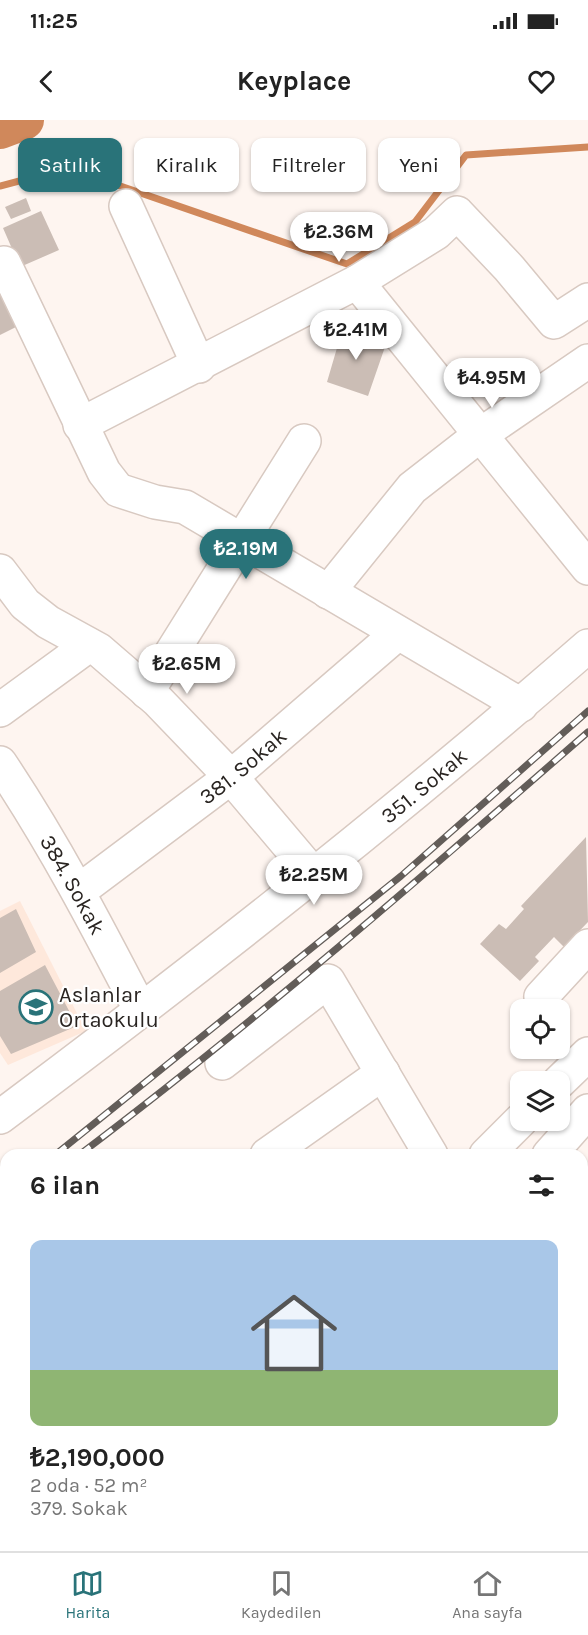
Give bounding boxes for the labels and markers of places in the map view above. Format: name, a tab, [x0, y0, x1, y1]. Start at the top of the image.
pin: ₺2.36M	[290, 212, 388, 263]
pin: ₺2.41M	[307, 310, 405, 361]
pin: ₺4.95M	[443, 358, 541, 409]
pin: ₺2.19M	[197, 529, 295, 580]
pin: ₺2.65M	[138, 644, 236, 695]
pin: ₺2.25M	[265, 855, 363, 906]
place label: Aslanlar Ortaokulu	[59, 982, 159, 1033]
school or university icon: Aslanlar Ortaokulu	[18, 989, 54, 1025]

